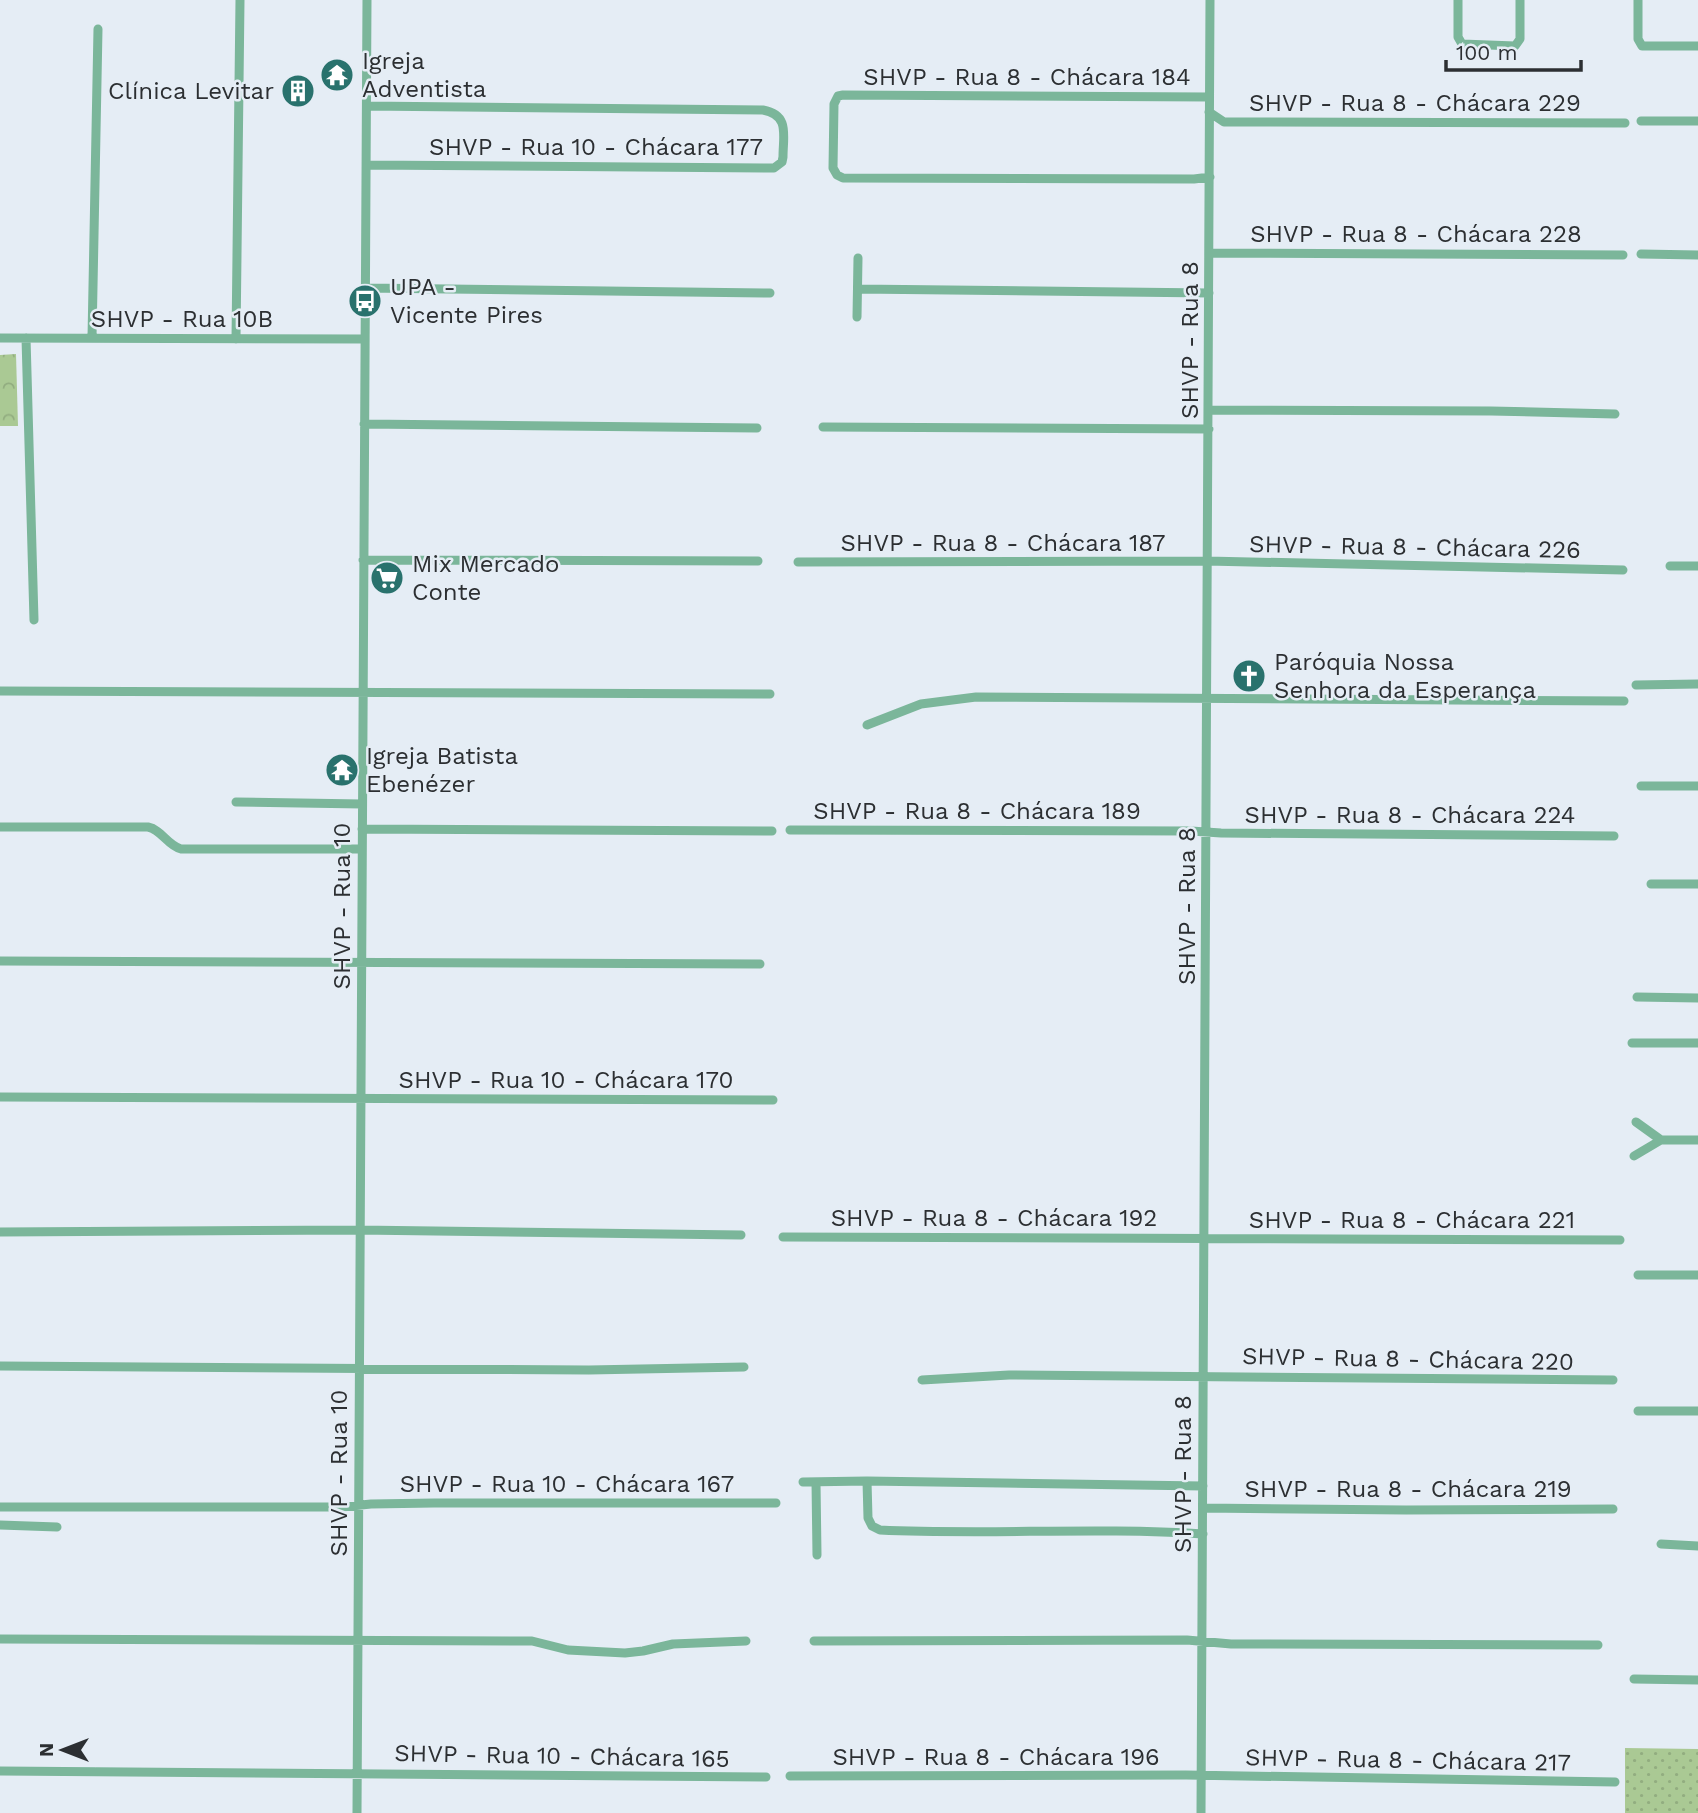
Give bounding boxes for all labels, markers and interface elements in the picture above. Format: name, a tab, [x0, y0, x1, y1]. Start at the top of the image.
scale bar	[1446, 28, 1581, 72]
text: 100 m	[1456, 40, 1518, 65]
place label: Igreja Adventista	[362, 47, 486, 103]
temple icon: Igreja Adventista	[318, 56, 356, 94]
street label: SHVP - Rua 8 - Chácara 184	[863, 63, 1191, 91]
building icon: Clínica Levitar	[279, 72, 317, 110]
place label: Clínica Levitar	[108, 77, 274, 105]
street label: SHVP - Rua 8 - Chácara 229	[1249, 89, 1581, 117]
street label: SHVP - Rua 10 - Chácara 177	[429, 133, 763, 161]
street label: SHVP - Rua 8 - Chácara 228	[1250, 220, 1582, 248]
street label: SHVP - Rua 8	[1176, 261, 1204, 419]
place label: UPA - Vicente Pires	[390, 273, 543, 329]
bus stop icon: UPA - Vicente Pires	[346, 282, 384, 320]
street label: SHVP - Rua 10B	[91, 305, 273, 333]
street label: SHVP - Rua 8 - Chácara 187	[840, 529, 1166, 557]
street label: SHVP - Rua 8 - Chácara 226	[1249, 530, 1581, 564]
place label: Mix Mercado Conte	[412, 550, 559, 606]
supermarket icon: Mix Mercado Conte	[368, 559, 406, 597]
place label: Paróquia Nossa Senhora da Esperança	[1274, 648, 1536, 704]
church icon: Paróquia Nossa Senhora da Esperança	[1230, 657, 1268, 695]
place label: Igreja Batista Ebenézer	[366, 742, 518, 798]
temple icon: Igreja Batista Ebenézer	[323, 751, 361, 789]
street label: SHVP - Rua 8 - Chácara 189	[813, 797, 1141, 825]
street label: SHVP - Rua 8 - Chácara 224	[1245, 801, 1575, 829]
street label: SHVP - Rua 10	[328, 823, 356, 989]
street label: SHVP - Rua 8	[1173, 827, 1201, 985]
street label: SHVP - Rua 10 - Chácara 170	[399, 1066, 733, 1094]
street label: SHVP - Rua 8 - Chácara 192	[831, 1204, 1157, 1232]
street label: SHVP - Rua 8 - Chácara 221	[1249, 1206, 1575, 1234]
street label: SHVP - Rua 8 - Chácara 220	[1242, 1342, 1574, 1376]
street label: SHVP - Rua 10	[325, 1390, 353, 1556]
street label: SHVP - Rua 8	[1169, 1395, 1197, 1553]
street label: SHVP - Rua 10 - Chácara 167	[400, 1470, 734, 1498]
street label: SHVP - Rua 8 - Chácara 219	[1244, 1475, 1572, 1503]
north arrow	[28, 1715, 98, 1785]
street label: SHVP - Rua 10 - Chácara 165	[394, 1739, 730, 1773]
text: N	[35, 1743, 58, 1757]
street label: SHVP - Rua 8 - Chácara 196	[832, 1743, 1160, 1771]
street label: SHVP - Rua 8 - Chácara 217	[1245, 1743, 1571, 1777]

